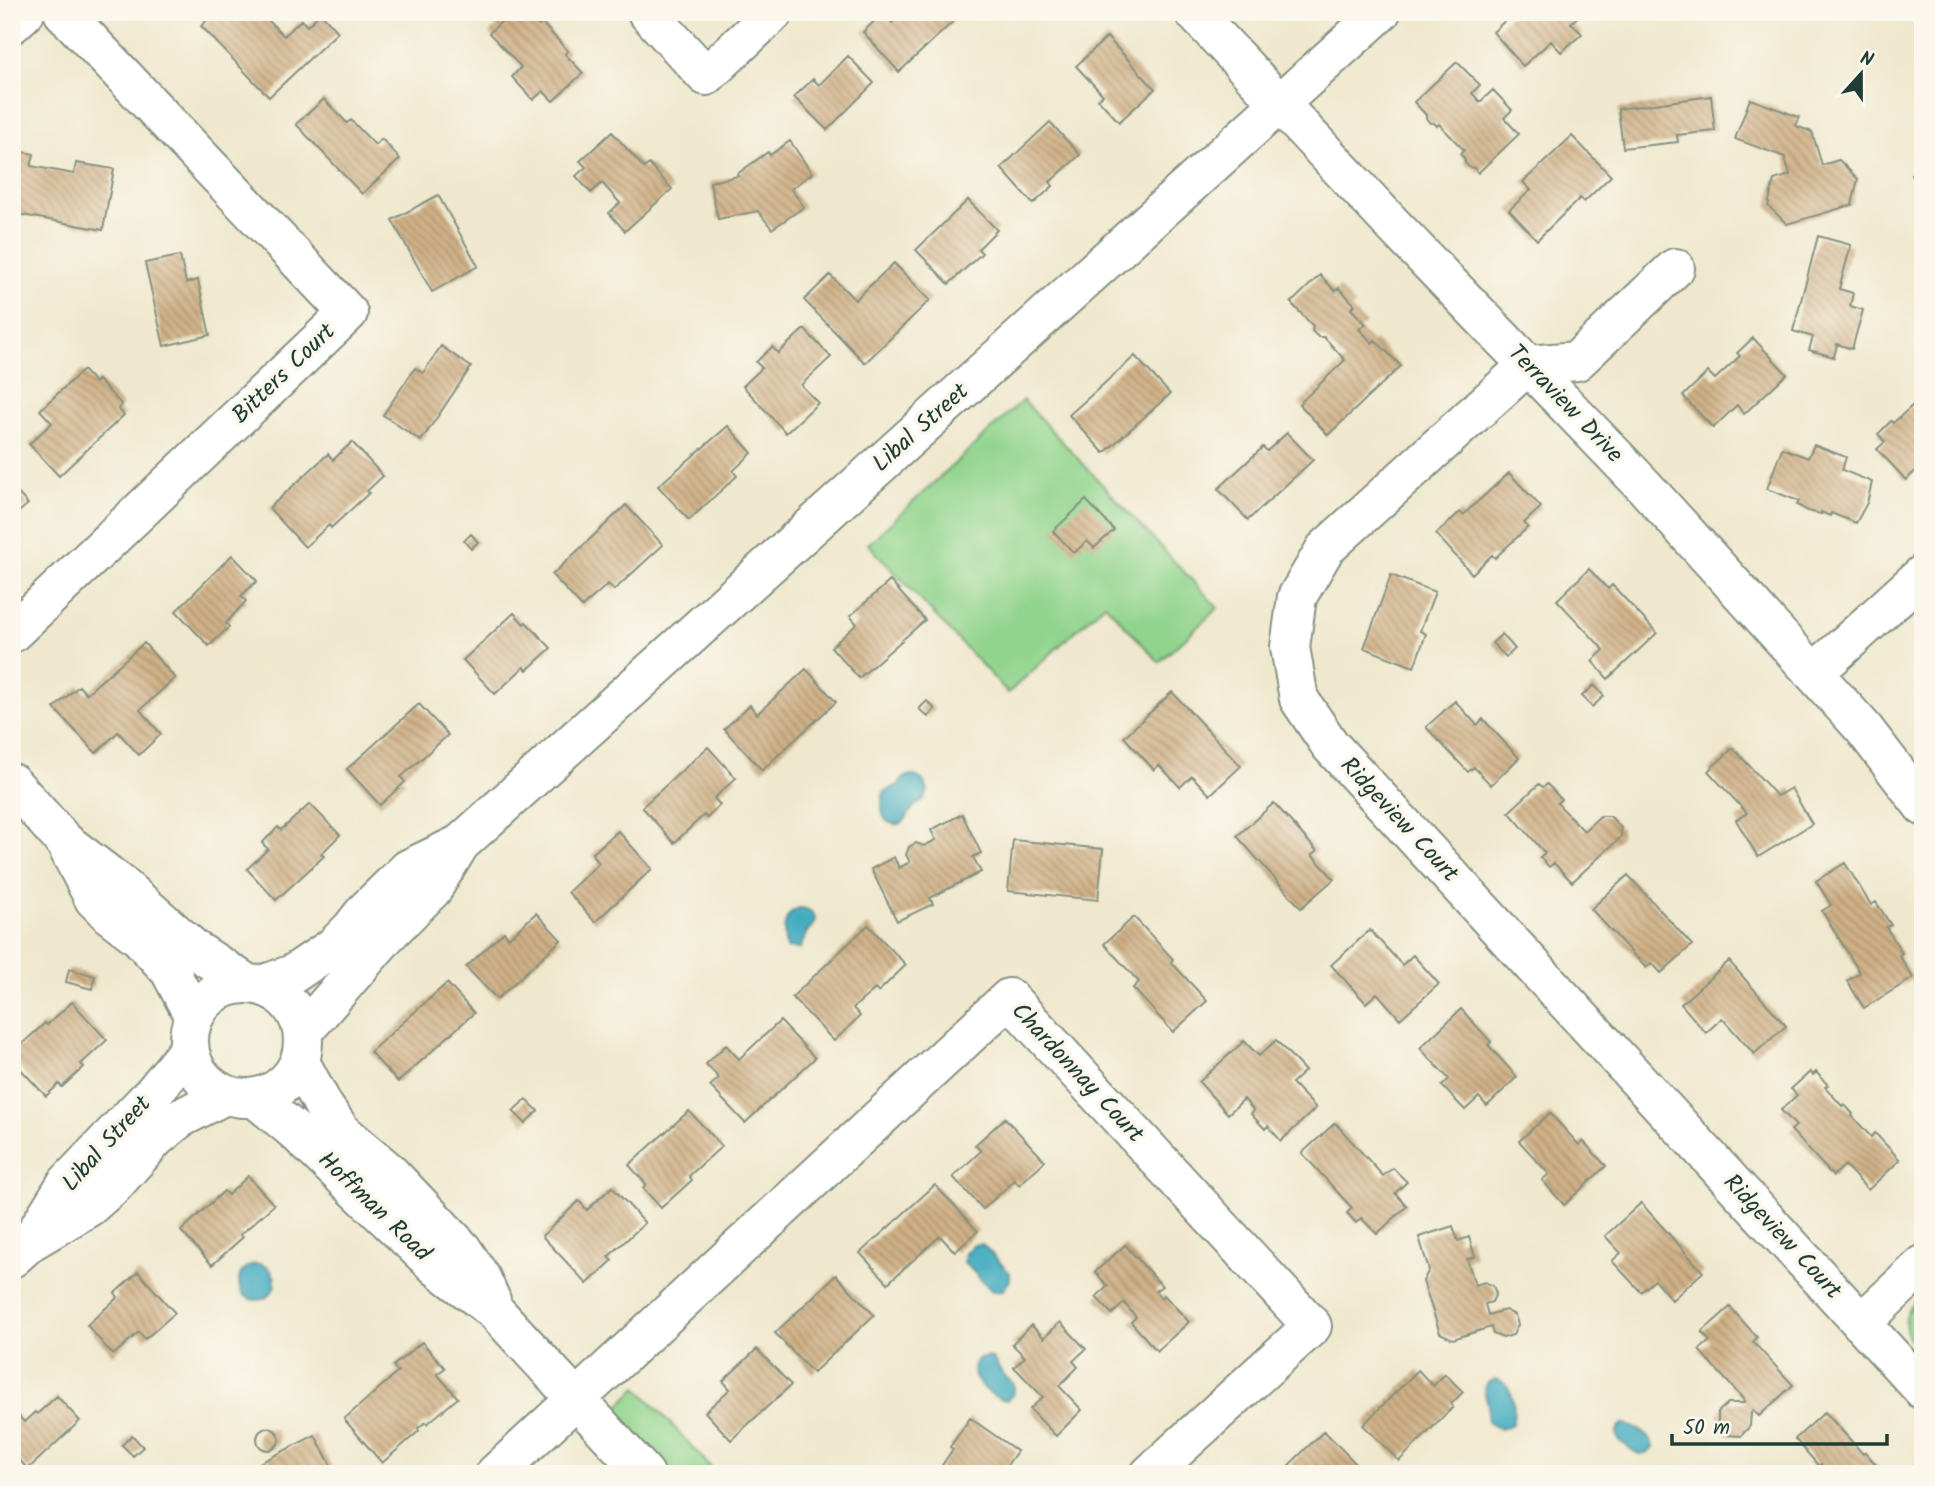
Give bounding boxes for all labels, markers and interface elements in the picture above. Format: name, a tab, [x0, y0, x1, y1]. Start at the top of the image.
north arrow	[1826, 38, 1896, 108]
text: N	[1855, 44, 1877, 76]
street label: Bitters Court	[223, 314, 346, 434]
street label: Terraview Drive	[1498, 335, 1632, 473]
street label: Libal Street	[864, 373, 979, 482]
street label: Ridgeview Court	[1330, 748, 1468, 892]
street label: Chardonnay Court	[1001, 993, 1153, 1153]
street label: Libal Street	[53, 1086, 162, 1201]
street label: Hoffman Road	[308, 1142, 441, 1272]
street label: Ridgeview Court	[1713, 1165, 1851, 1309]
scale bar	[1672, 1402, 1888, 1446]
text: 50 m	[1683, 1412, 1730, 1445]

